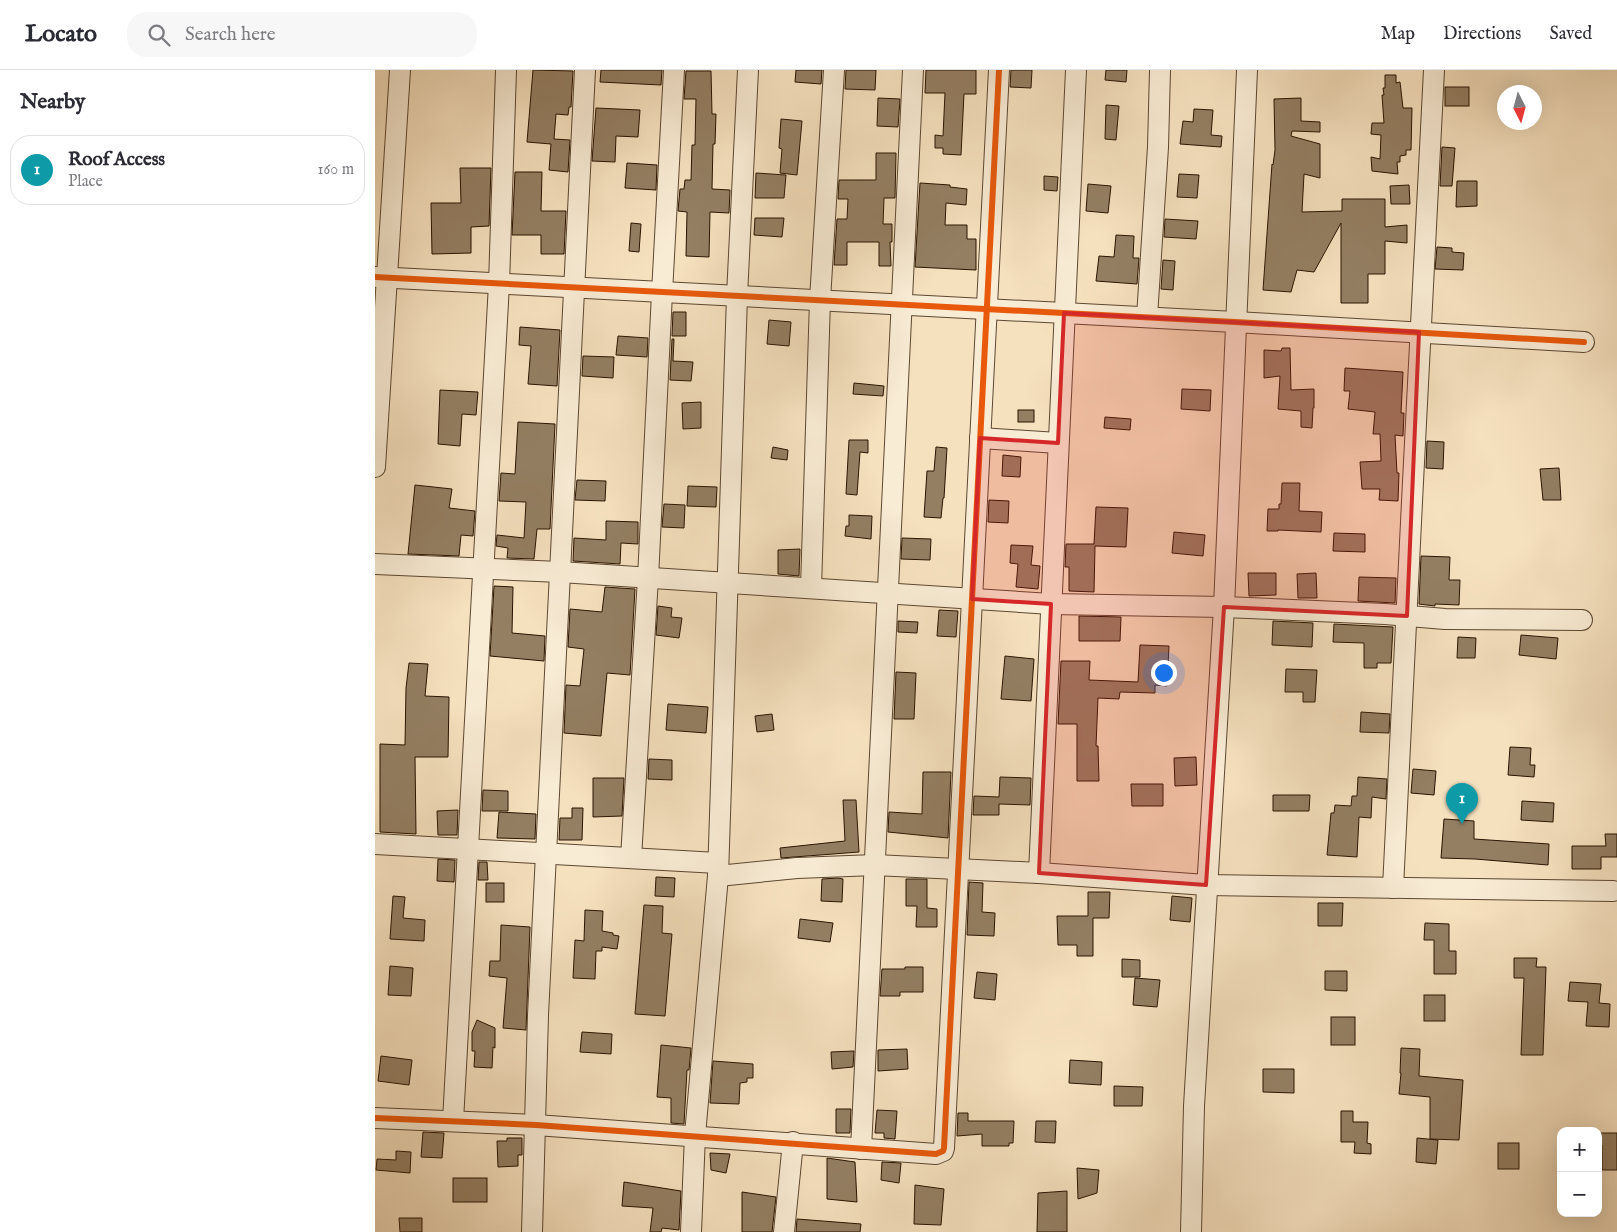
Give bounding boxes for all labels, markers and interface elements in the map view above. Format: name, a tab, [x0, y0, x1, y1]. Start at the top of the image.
search box	[127, 12, 477, 57]
text: Locato	[25, 19, 97, 50]
icon: search	[145, 21, 173, 49]
text: Search here	[185, 23, 276, 47]
text: Map	[1381, 23, 1415, 46]
text: Directions	[1443, 23, 1521, 46]
text: Saved	[1549, 23, 1592, 46]
north arrow	[1497, 85, 1542, 130]
text: Nearby	[20, 89, 85, 116]
text: Roof Access	[68, 148, 165, 172]
text: 1	[34, 160, 40, 180]
text: 160 m	[318, 160, 354, 180]
text: Place	[68, 172, 103, 192]
your location	[1151, 660, 1177, 686]
pin: 1	[1446, 783, 1478, 824]
map controls	[1557, 1127, 1602, 1217]
button: +	[1557, 1127, 1602, 1172]
button: −	[1557, 1172, 1602, 1217]

